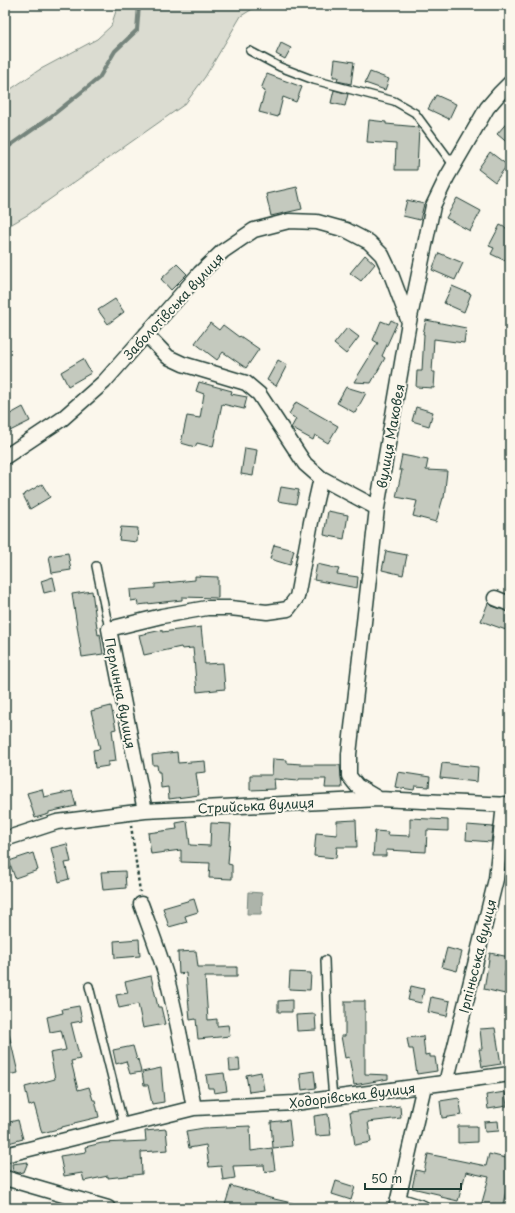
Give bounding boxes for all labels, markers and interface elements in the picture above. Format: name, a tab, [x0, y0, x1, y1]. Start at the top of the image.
street label: Заболотівська вулиця	[118, 248, 228, 364]
street label: вулиця Маковея	[371, 382, 409, 490]
street label: Перлинна вулиця	[101, 636, 141, 750]
street label: Стрийська вулиця	[197, 792, 315, 818]
street label: Ірпіньська вулиця	[454, 897, 500, 1015]
street label: Ходорівська вулиця	[288, 1078, 416, 1112]
scale bar	[365, 1165, 461, 1191]
text: 50 m	[371, 1169, 402, 1187]

